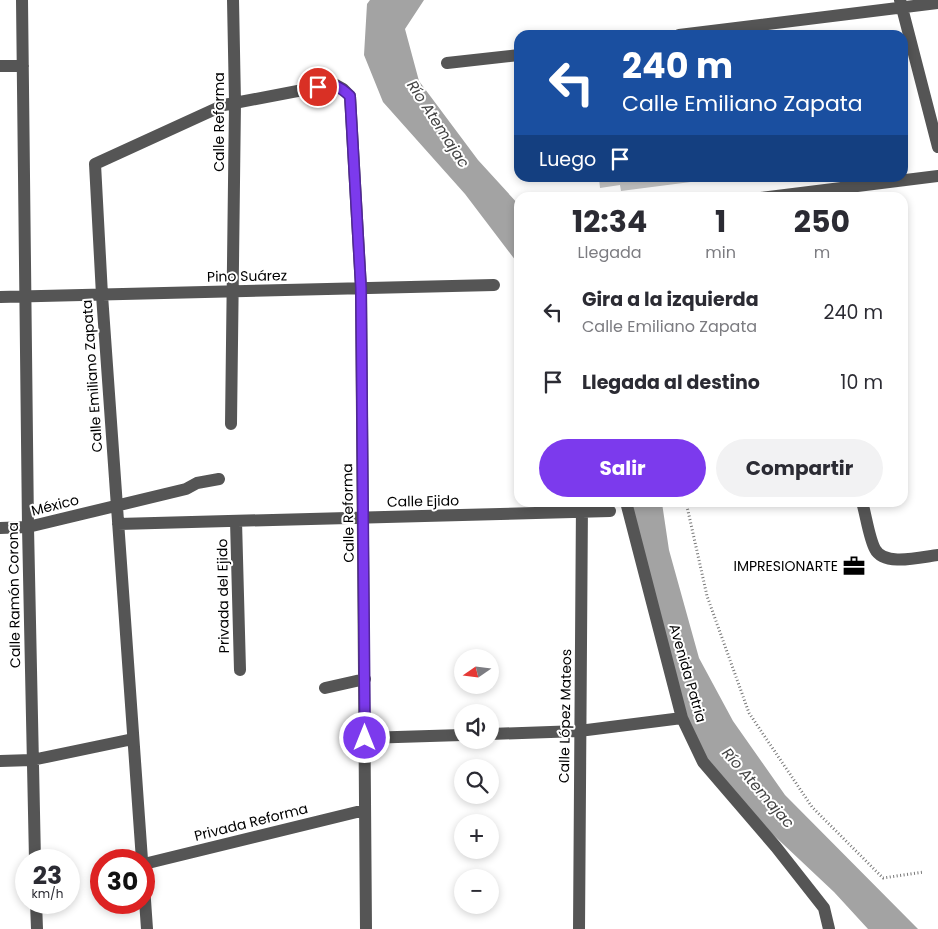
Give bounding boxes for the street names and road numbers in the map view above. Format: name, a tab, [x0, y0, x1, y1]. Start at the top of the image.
street label: Calle Reforma	[209, 72, 229, 172]
street label: Pino Suárez	[207, 265, 287, 287]
street label: Calle Emiliano Zapata	[77, 299, 107, 453]
street label: Calle Reforma	[337, 463, 359, 563]
street label: México	[29, 489, 81, 521]
street label: Calle Ejido	[387, 490, 459, 512]
street label: Calle Ramón Corona	[3, 522, 25, 668]
street label: Privada del Ejido	[212, 538, 234, 653]
street label: Avenida Patria	[664, 621, 712, 725]
street label: Calle López Mateos	[554, 649, 576, 783]
street label: Privada Reforma	[192, 798, 310, 846]

